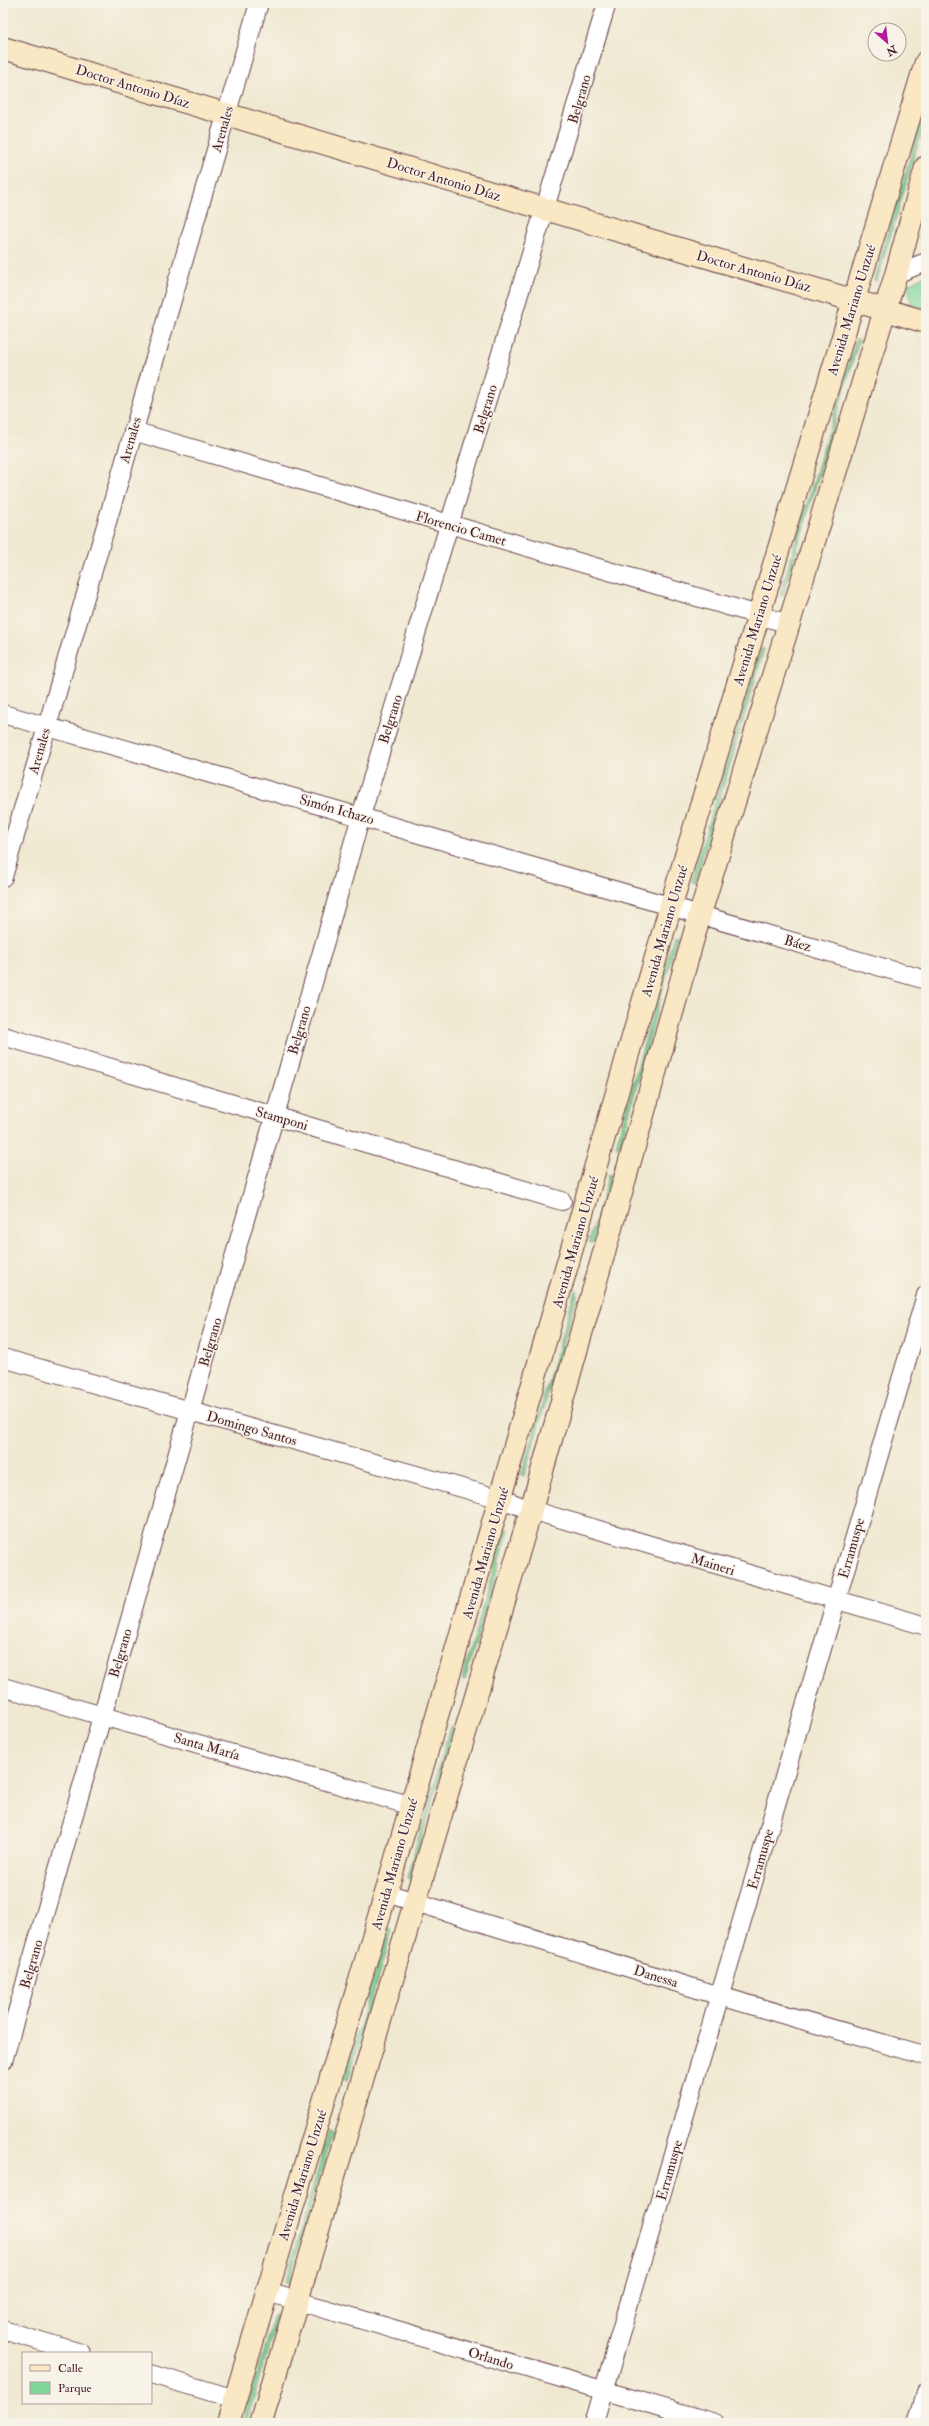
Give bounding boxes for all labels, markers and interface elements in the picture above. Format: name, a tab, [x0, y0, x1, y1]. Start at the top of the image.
north arrow	[867, 22, 907, 62]
text: N	[883, 42, 900, 59]
street label: Doctor Antonio Díaz	[74, 61, 192, 112]
street label: Belgrano	[564, 72, 595, 126]
street label: Arenales	[208, 104, 237, 155]
street label: Doctor Antonio Díaz	[385, 154, 503, 205]
street label: Avenida Mariano Unzué	[823, 242, 880, 379]
street label: Doctor Antonio Díaz	[694, 247, 813, 296]
street label: Belgrano	[470, 382, 501, 436]
street label: Arenales	[116, 415, 145, 466]
street label: Florencio Camet	[414, 507, 509, 550]
street label: Avenida Mariano Unzué	[729, 552, 786, 689]
street label: Belgrano	[375, 692, 406, 746]
street label: Arenales	[25, 726, 54, 777]
street label: Simón Ichazo	[298, 791, 376, 828]
street label: Avenida Mariano Unzué	[637, 863, 691, 1000]
street label: Báez	[782, 932, 814, 956]
street label: Belgrano	[284, 1003, 315, 1057]
street label: Stamponi	[253, 1103, 310, 1135]
street label: Avenida Mariano Unzué	[548, 1174, 602, 1311]
street label: Belgrano	[195, 1315, 226, 1369]
street label: Domingo Santos	[205, 1407, 299, 1450]
street label: Avenida Mariano Unzué	[458, 1485, 512, 1622]
street label: Erramuspe	[835, 1516, 869, 1581]
street label: Maineri	[689, 1550, 737, 1579]
street label: Belgrano	[105, 1626, 136, 1680]
street label: Santa María	[172, 1729, 242, 1764]
street label: Avenida Mariano Unzué	[367, 1796, 421, 1933]
street label: Erramuspe	[744, 1827, 778, 1892]
street label: Belgrano	[16, 1937, 47, 1991]
street label: Danessa	[632, 1962, 680, 1991]
street label: Avenida Mariano Unzué	[274, 2107, 331, 2244]
street label: Erramuspe	[653, 2138, 687, 2203]
street label: Orlando	[466, 2344, 516, 2374]
legend	[22, 2352, 152, 2404]
text: Calle	[58, 2361, 83, 2376]
text: Parque	[58, 2381, 92, 2396]

